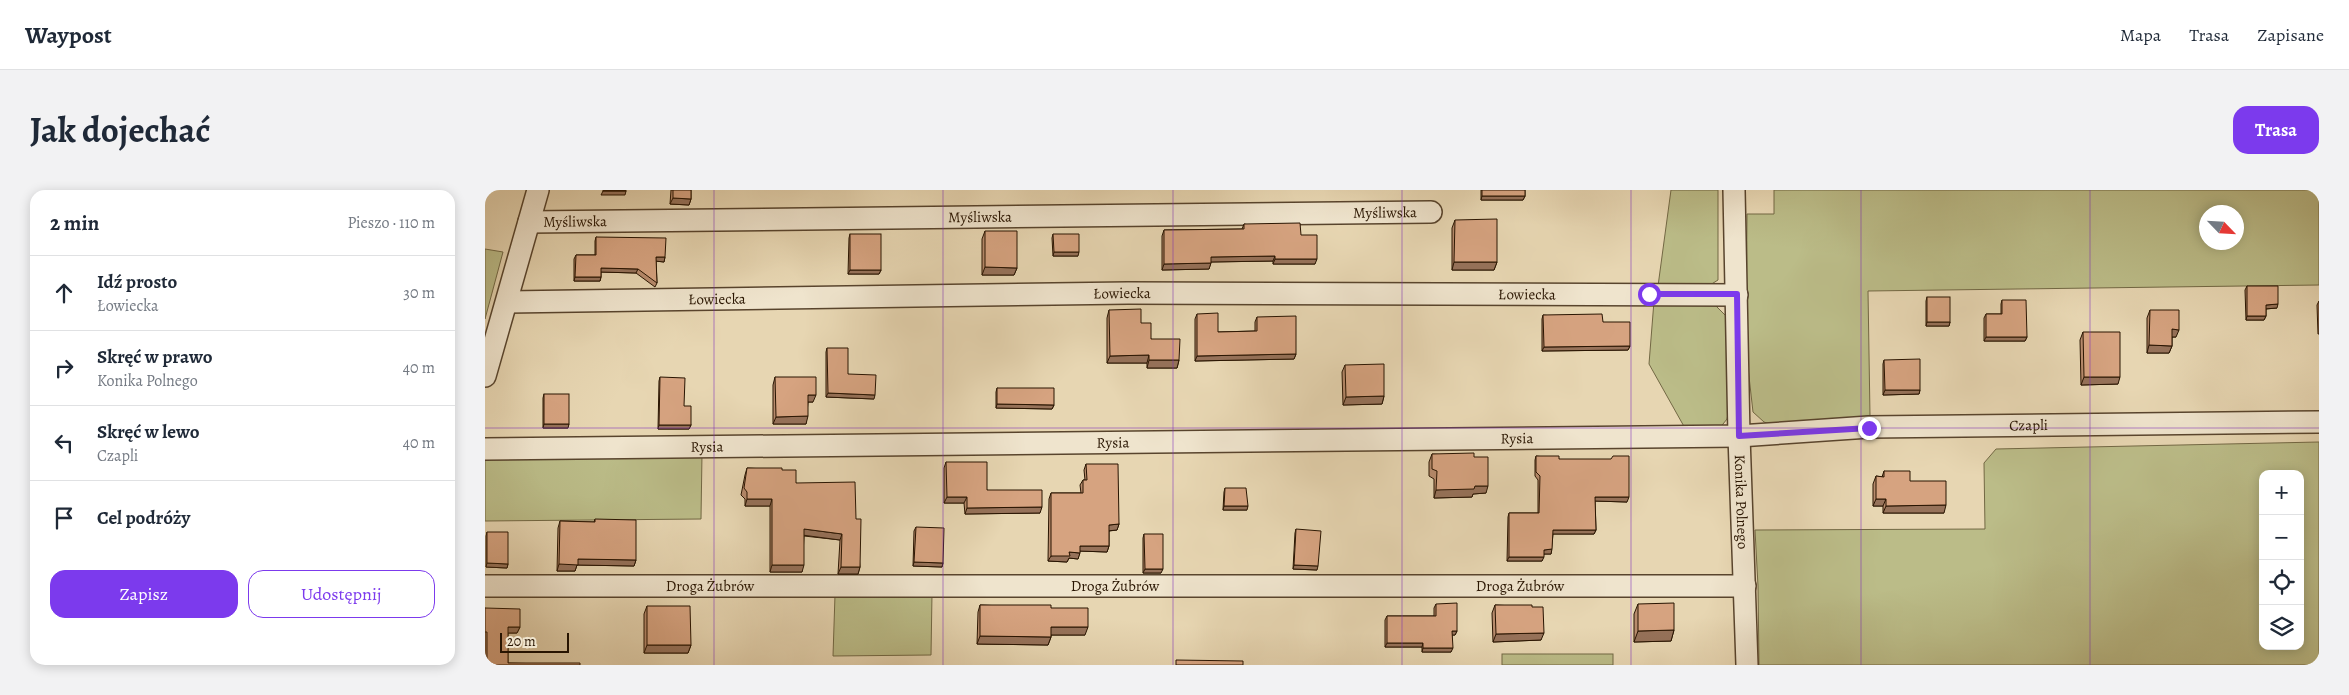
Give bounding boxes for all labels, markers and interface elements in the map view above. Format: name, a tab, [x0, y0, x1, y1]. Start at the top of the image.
text: Waypost	[25, 19, 112, 51]
text: Mapa	[2120, 23, 2161, 47]
text: Trasa	[2189, 23, 2229, 47]
text: Zapisane	[2257, 23, 2324, 47]
text: Jak dojechać	[30, 106, 210, 154]
button: Trasa	[2233, 106, 2319, 154]
street label: Myśliwska	[1353, 202, 1417, 223]
north arrow	[2199, 205, 2244, 250]
street label: Myśliwska	[948, 207, 1012, 227]
text: 2 min	[50, 209, 99, 237]
street label: Myśliwska	[543, 211, 607, 232]
text: Pieszo · 110 m	[347, 212, 435, 234]
text: Idź prosto	[97, 269, 177, 295]
icon: ahead	[50, 279, 78, 307]
text: 30 m	[403, 282, 435, 304]
street label: Łowiecka	[1093, 283, 1151, 304]
route start	[1638, 283, 1661, 306]
street label: Łowiecka	[1498, 284, 1556, 304]
street label: Łowiecka	[688, 289, 746, 309]
text: Łowiecka	[97, 295, 158, 317]
text: Skręć w prawo	[97, 344, 212, 370]
icon: right	[50, 354, 78, 382]
text: 40 m	[403, 357, 435, 379]
text: Konika Polnego	[97, 370, 198, 392]
street label: Czapli	[2009, 415, 2048, 435]
route end	[1858, 417, 1881, 440]
text: Skręć w lewo	[97, 419, 200, 445]
street label: Rysia	[1500, 428, 1533, 448]
icon: left	[50, 429, 78, 457]
text: 40 m	[403, 432, 435, 454]
street label: Rysia	[1096, 432, 1129, 453]
street label: Rysia	[690, 437, 724, 457]
text: Czapli	[97, 445, 138, 467]
street label: Konika Polnego	[1730, 454, 1753, 550]
map controls	[2259, 470, 2304, 650]
button: +	[2259, 470, 2304, 515]
icon: arrive	[50, 504, 78, 532]
text: Cel podróży	[97, 505, 190, 531]
button: −	[2259, 515, 2304, 560]
button: locate	[2259, 560, 2304, 605]
button: Zapisz	[50, 570, 238, 618]
button: Udostępnij	[248, 570, 435, 618]
street label: Droga Żubrów	[666, 576, 755, 596]
street label: Droga Żubrów	[1071, 576, 1160, 596]
street label: Droga Żubrów	[1476, 576, 1565, 596]
button: layers	[2259, 605, 2304, 650]
scale bar	[500, 630, 569, 653]
text: 20 m	[507, 632, 536, 651]

